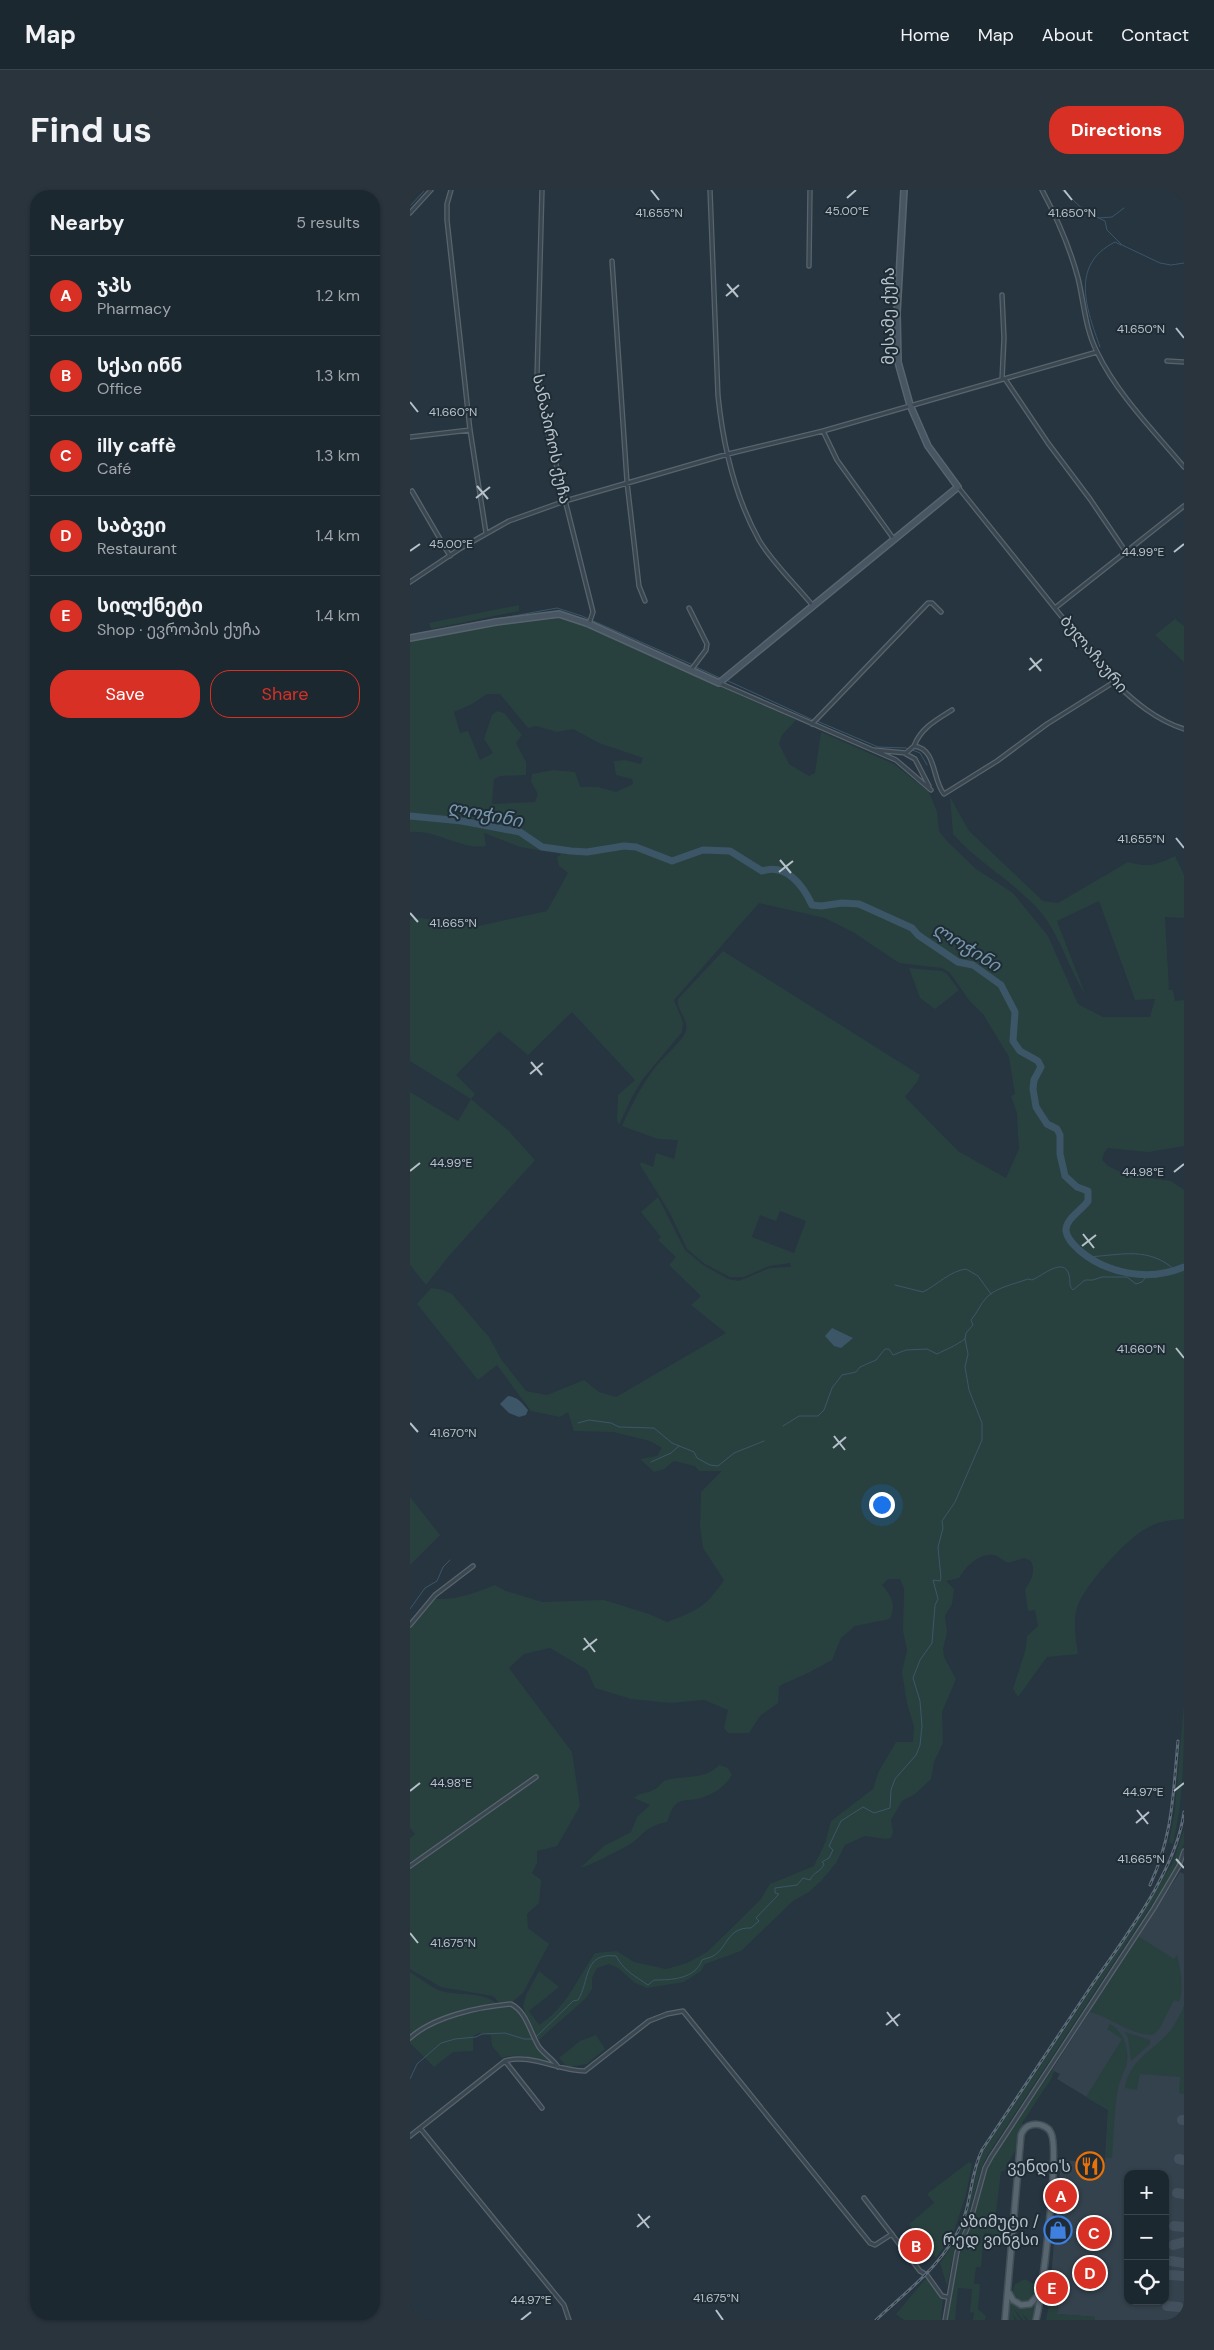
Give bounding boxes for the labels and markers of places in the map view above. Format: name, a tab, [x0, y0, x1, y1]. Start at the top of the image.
restaurant icon: ვენდი'ს	[1075, 2151, 1105, 2181]
place label: ვენდი'ს	[1007, 2156, 1071, 2177]
pin: A	[1045, 2177, 1077, 2215]
place label: აზიმუტი / რედ ვინგსი	[943, 2211, 1039, 2250]
pin: C	[1078, 2214, 1110, 2252]
shop icon: აზიმუტი / რედ ვინგსი	[1043, 2215, 1073, 2245]
pin: B	[900, 2227, 932, 2265]
pin: D	[1074, 2254, 1106, 2292]
pin: E	[1036, 2269, 1068, 2307]

